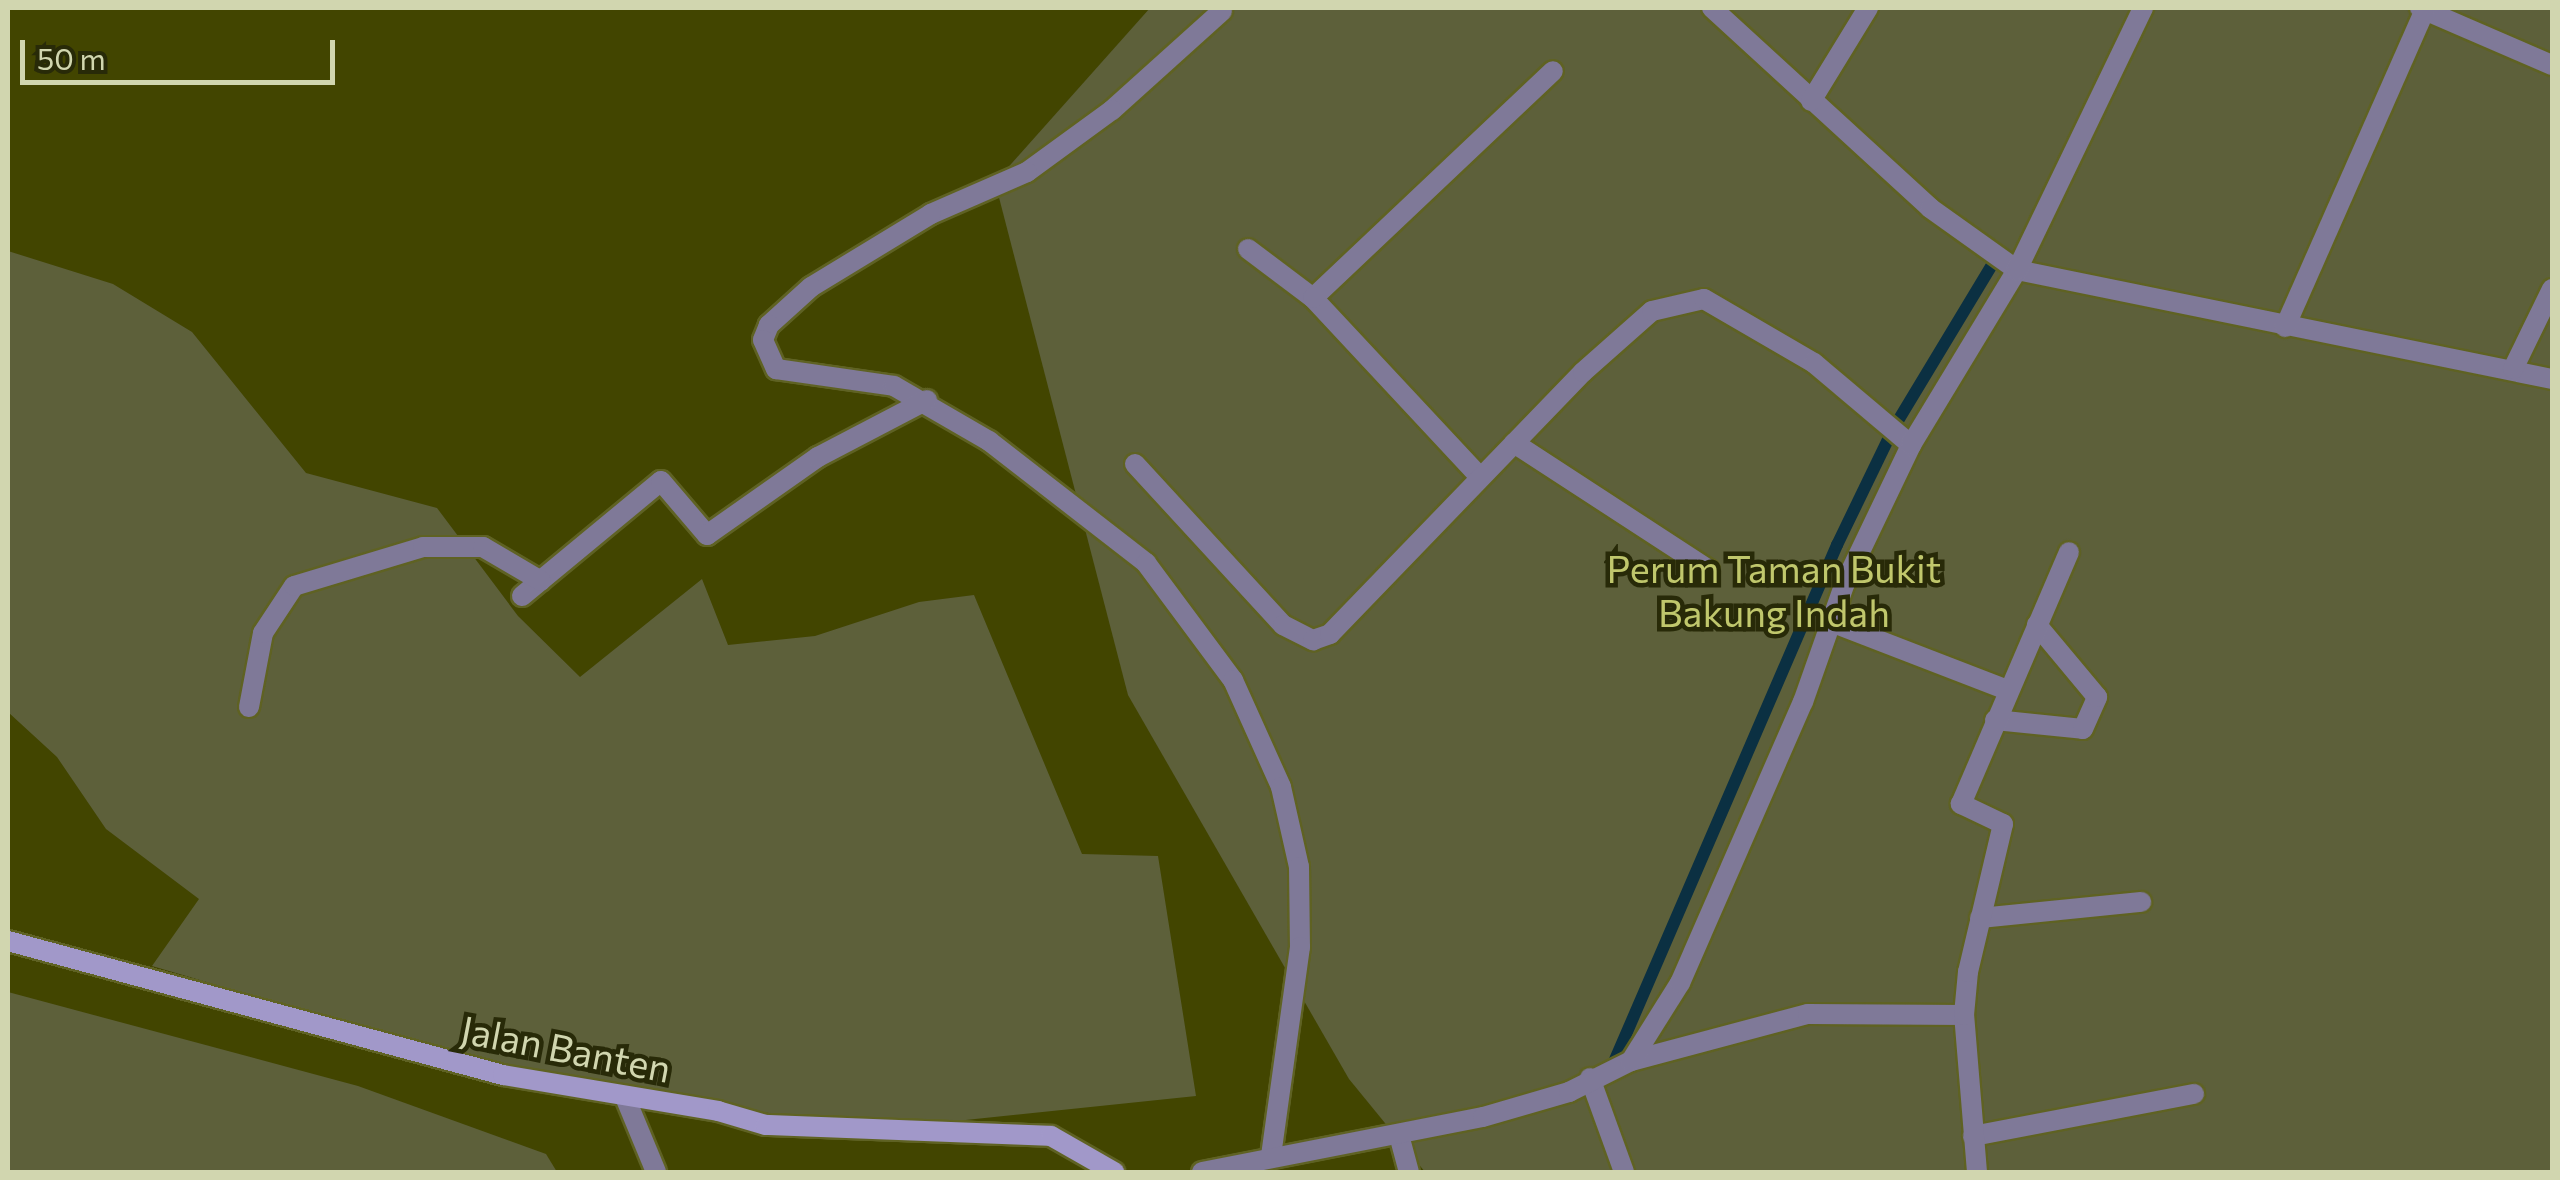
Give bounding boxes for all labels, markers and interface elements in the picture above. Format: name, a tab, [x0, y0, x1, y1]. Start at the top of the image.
scale bar	[25, 20, 340, 82]
text: 50 m	[37, 39, 106, 76]
park label: Perum Taman Bukit Bakung Indah	[1607, 545, 1941, 634]
street label: Jalan Banten	[457, 1005, 675, 1091]

